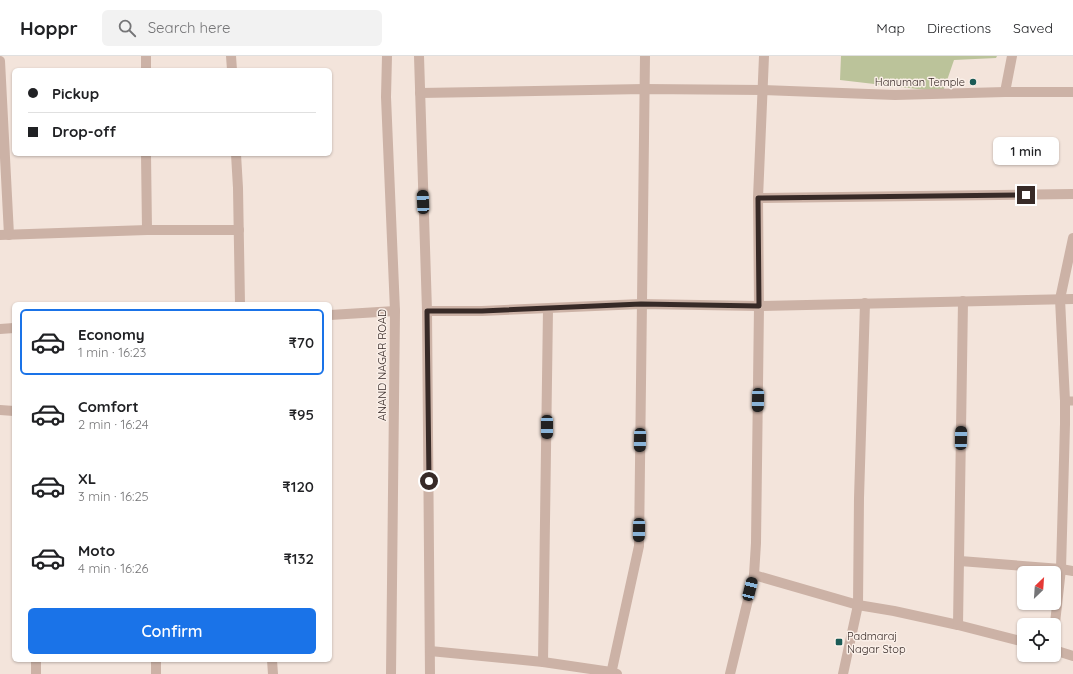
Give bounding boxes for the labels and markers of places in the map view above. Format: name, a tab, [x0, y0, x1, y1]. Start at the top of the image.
place label: Hanuman Temple	[875, 75, 965, 89]
marker: Hanuman Temple	[968, 77, 978, 87]
place label: Padmaraj Nagar Stop	[847, 629, 906, 656]
marker: Padmaraj Nagar Stop	[834, 637, 844, 647]

